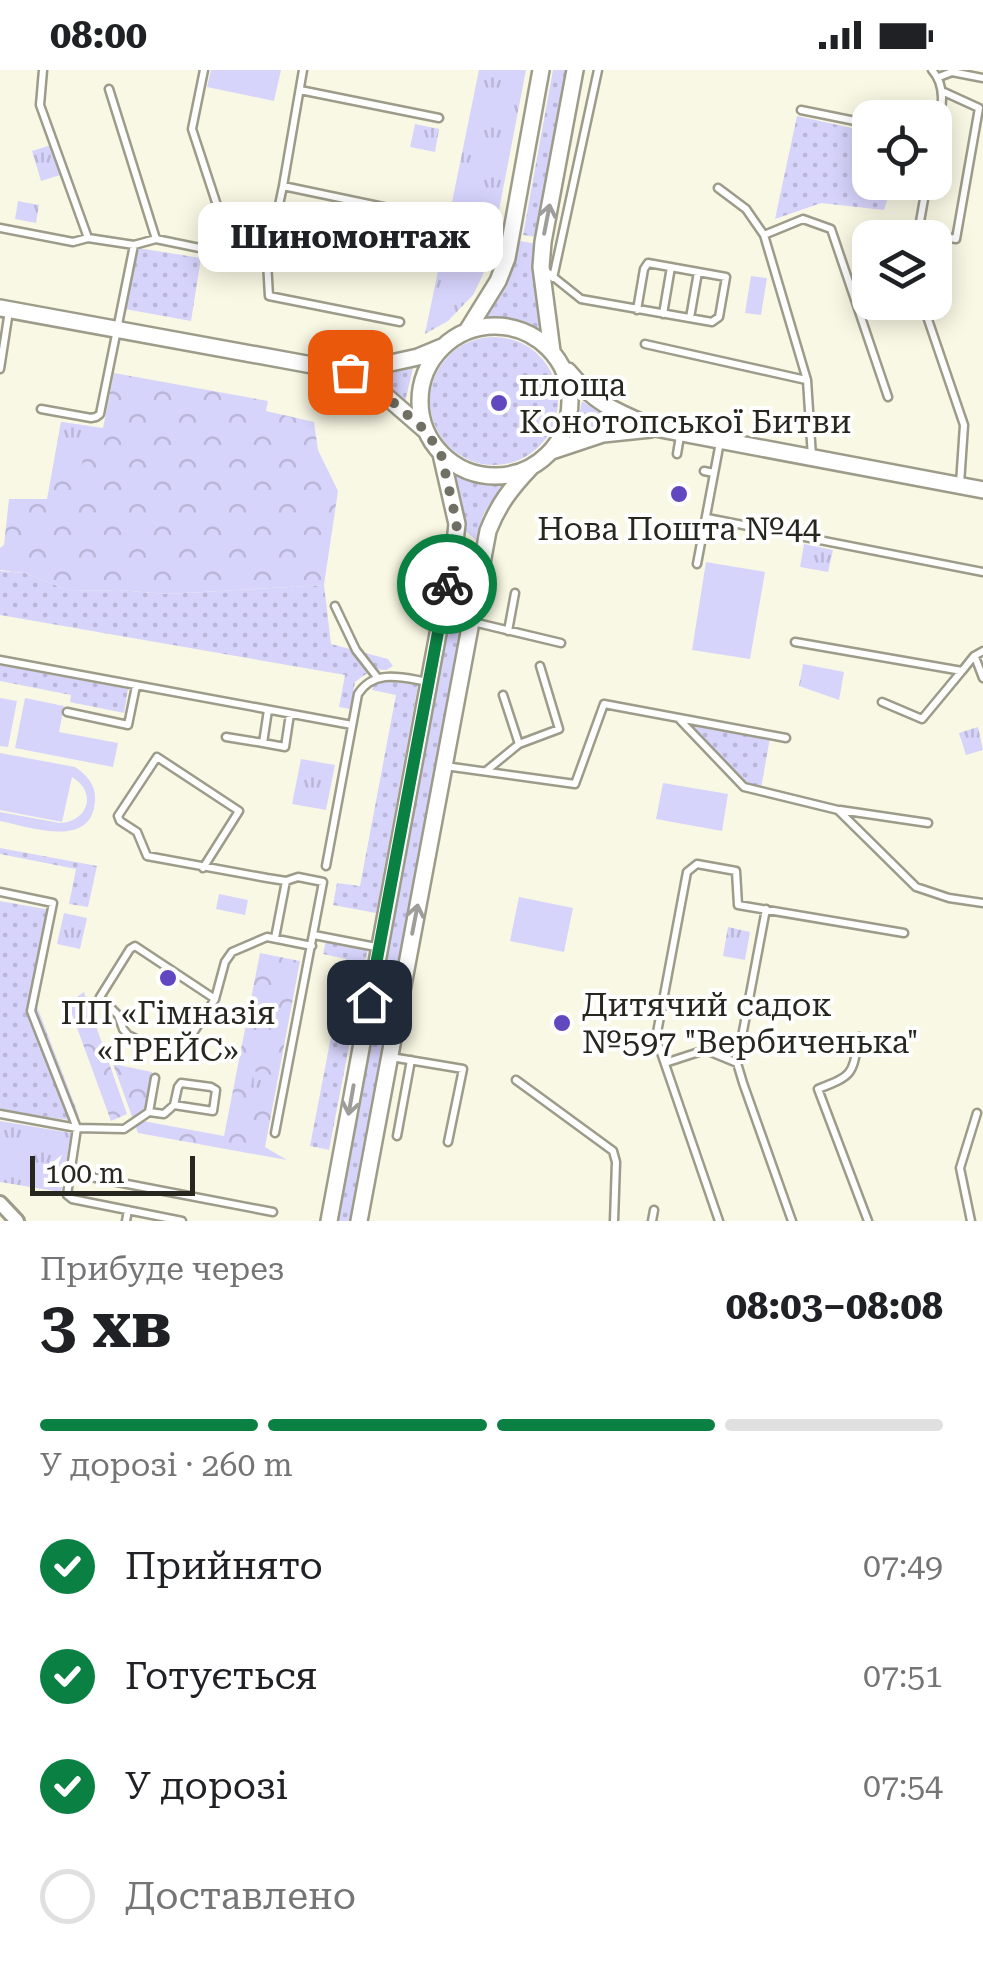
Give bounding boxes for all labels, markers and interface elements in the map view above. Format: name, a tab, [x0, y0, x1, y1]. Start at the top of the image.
text: 08:00	[50, 13, 147, 57]
map controls	[852, 100, 952, 320]
button: locate	[852, 100, 952, 200]
callout: Шиномонтаж	[198, 202, 502, 272]
one-way arrow	[538, 204, 557, 236]
text: Шиномонтаж	[230, 218, 471, 256]
button: layers	[852, 220, 952, 320]
pin	[308, 330, 393, 415]
icon: bag	[323, 345, 378, 400]
place label: площа Конотопської Битви	[519, 366, 851, 441]
marker: площа Конотопської Битви	[488, 392, 510, 414]
marker: Нова Пошта №44	[668, 483, 690, 505]
place label: Нова Пошта №44	[537, 510, 821, 548]
courier	[397, 534, 497, 634]
icon: bike	[420, 557, 475, 612]
one-way arrow	[406, 903, 425, 935]
pin	[327, 960, 412, 1045]
marker: ПП «Гімназія «ГРЕЙС»	[157, 967, 179, 989]
icon: home	[342, 975, 397, 1030]
place label: Дитячий садок №597 "Вербиченька"	[582, 986, 919, 1061]
place label: ПП «Гімназія «ГРЕЙС»	[61, 994, 275, 1069]
marker: Дитячий садок №597 "Вербиченька"	[551, 1012, 573, 1034]
one-way arrow	[341, 1083, 360, 1116]
scale bar	[30, 1151, 195, 1196]
text: 100 m	[45, 1157, 125, 1190]
text: Прибуде через	[40, 1250, 285, 1288]
text: 08:03–08:08	[726, 1284, 943, 1328]
text: 3 хв	[40, 1287, 172, 1363]
text: У дорозі · 260 m	[40, 1446, 293, 1484]
icon: check	[40, 1539, 95, 1594]
text: Прийнято	[125, 1544, 323, 1588]
text: 07:49	[863, 1547, 943, 1585]
icon: check	[40, 1649, 95, 1704]
text: Готується	[125, 1654, 317, 1698]
text: 07:51	[863, 1657, 943, 1695]
icon: check	[40, 1759, 95, 1814]
text: У дорозі	[125, 1764, 288, 1808]
text: 07:54	[863, 1767, 943, 1805]
text: Доставлено	[125, 1874, 356, 1918]

